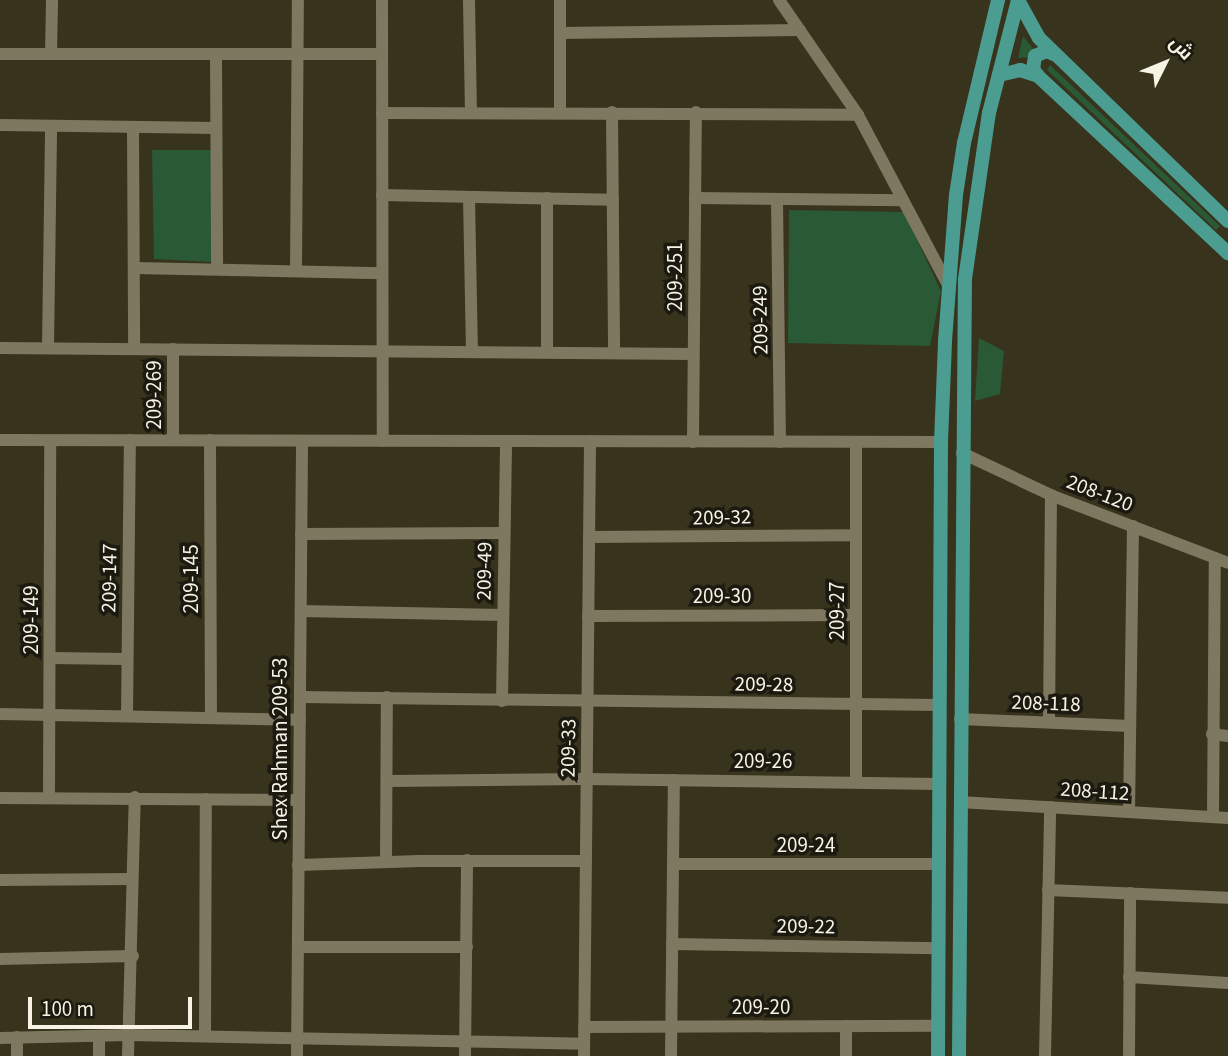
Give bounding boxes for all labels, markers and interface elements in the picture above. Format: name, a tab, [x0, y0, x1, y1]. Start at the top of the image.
north arrow	[1130, 28, 1200, 98]
text: ش	[1163, 30, 1199, 66]
street label: 209-251	[662, 242, 688, 312]
street label: 209-249	[747, 285, 773, 355]
street label: 209-269	[141, 360, 167, 430]
street label: 208-120	[1063, 469, 1137, 517]
street label: 209-32	[692, 504, 752, 530]
street label: 209-49	[471, 541, 497, 601]
street label: 209-147	[96, 543, 122, 613]
street label: 209-145	[178, 544, 204, 614]
street label: 209-27	[824, 582, 850, 640]
street label: 209-30	[693, 583, 751, 609]
street label: 209-149	[18, 585, 44, 655]
street label: Shex Rahman 209-53	[267, 658, 293, 840]
street label: 209-28	[734, 671, 794, 697]
street label: 208-118	[1011, 689, 1081, 717]
street label: 209-33	[555, 718, 581, 778]
street label: 209-26	[734, 748, 792, 774]
street label: 208-112	[1060, 776, 1130, 806]
street label: 209-24	[777, 832, 835, 858]
street label: 209-22	[776, 913, 836, 939]
scale bar	[32, 982, 196, 1026]
text: 100 m	[41, 994, 94, 1024]
street label: 209-20	[732, 994, 790, 1020]

